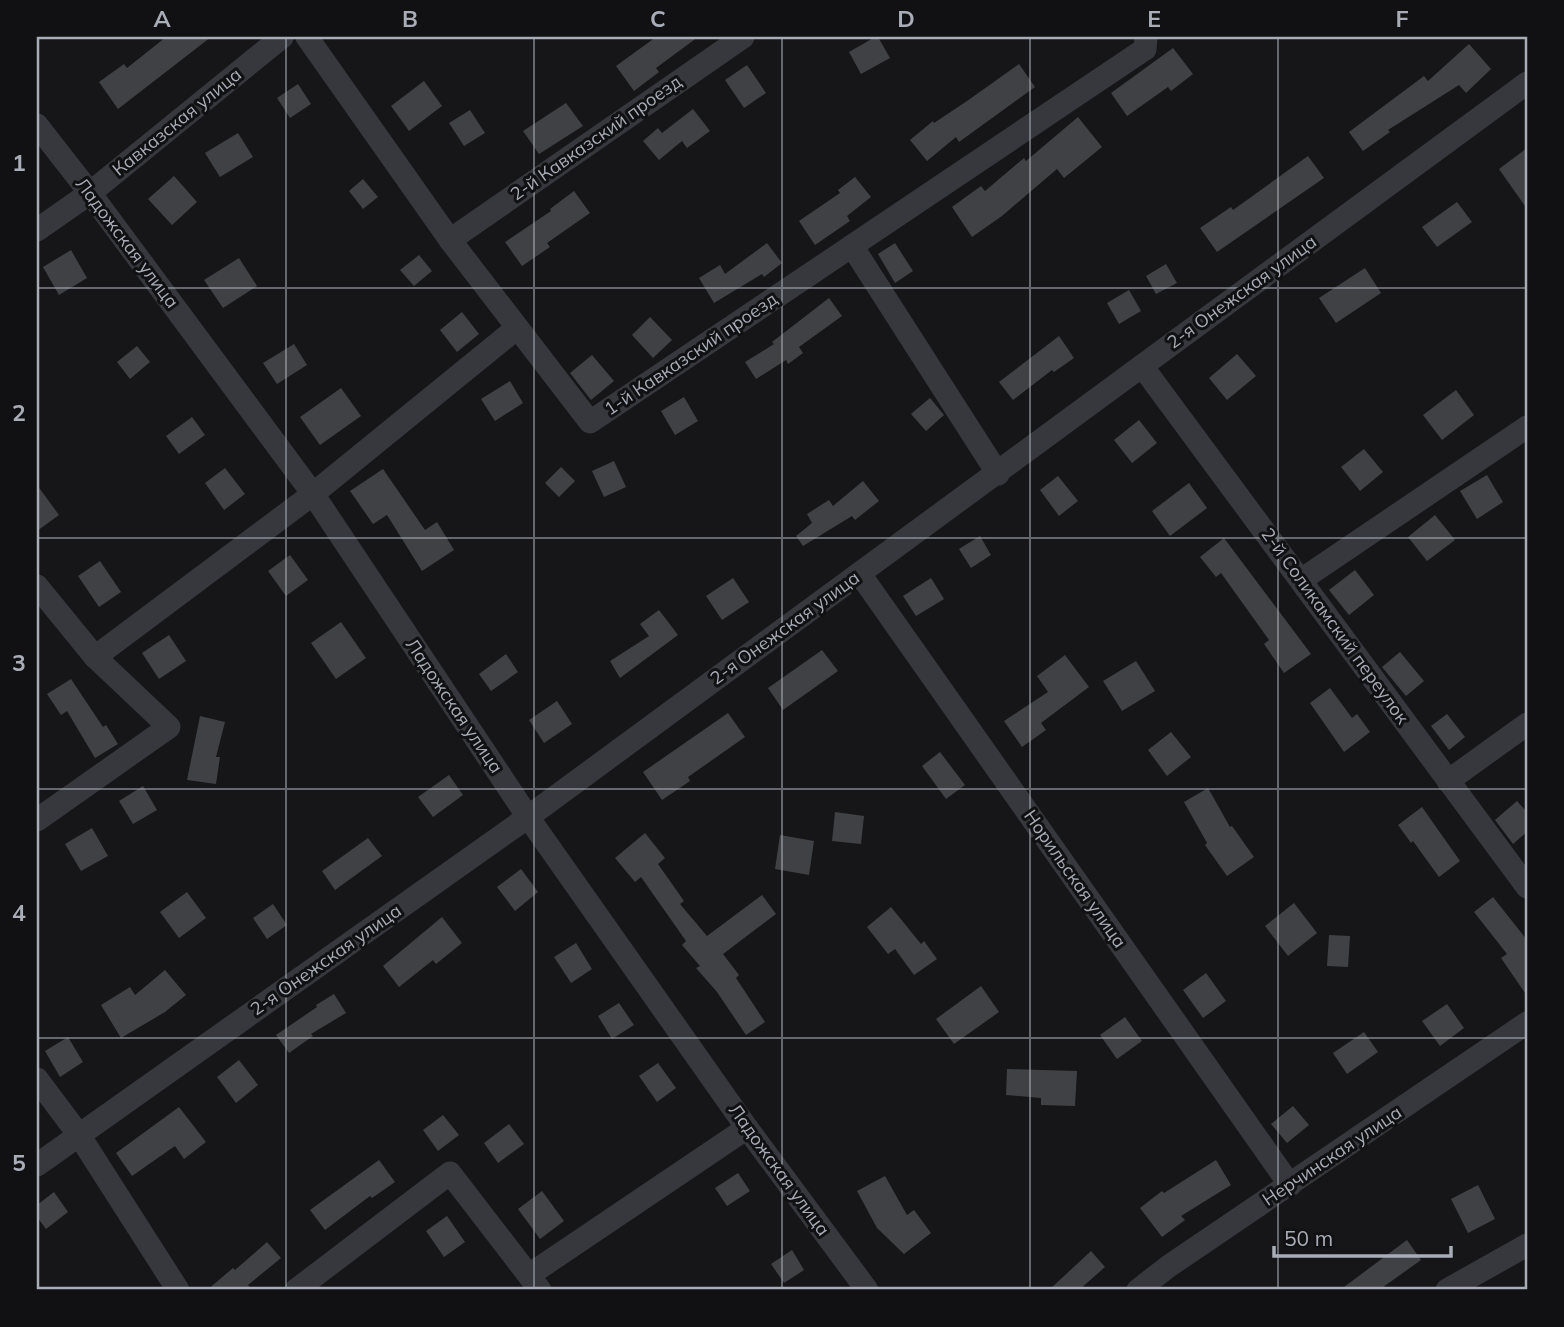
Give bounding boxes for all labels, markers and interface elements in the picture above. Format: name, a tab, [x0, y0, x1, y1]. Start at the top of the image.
text: A	[153, 4, 171, 33]
text: B	[402, 4, 418, 33]
text: C	[650, 4, 666, 33]
text: D	[897, 4, 915, 33]
text: E	[1147, 4, 1161, 33]
text: F	[1395, 4, 1409, 33]
street label: Кавказская улица	[107, 63, 246, 181]
street label: 2-й Кавказский проезд	[506, 70, 686, 205]
text: 1	[12, 148, 26, 177]
street label: Ладожская улица	[71, 173, 184, 312]
street label: 2-я Онежская улица	[1163, 230, 1321, 354]
street label: 1-й Кавказский проезд	[600, 287, 782, 420]
text: 2	[12, 398, 26, 427]
street label: 2-й Соликамский переулок	[1257, 523, 1414, 728]
street label: 2-я Онежская улица	[706, 566, 864, 690]
street label: Ладожская улица	[401, 634, 508, 777]
text: 3	[12, 648, 26, 677]
street label: Норильская улица	[1019, 805, 1132, 952]
text: 4	[12, 898, 26, 927]
street label: 2-я Онежская улица	[246, 899, 406, 1020]
street label: Ладожская улица	[724, 1099, 835, 1240]
street label: Нерчинская улица	[1258, 1100, 1406, 1211]
text: 5	[12, 1148, 26, 1177]
scale bar	[1274, 1215, 1450, 1259]
text: 50 m	[1284, 1225, 1333, 1251]

